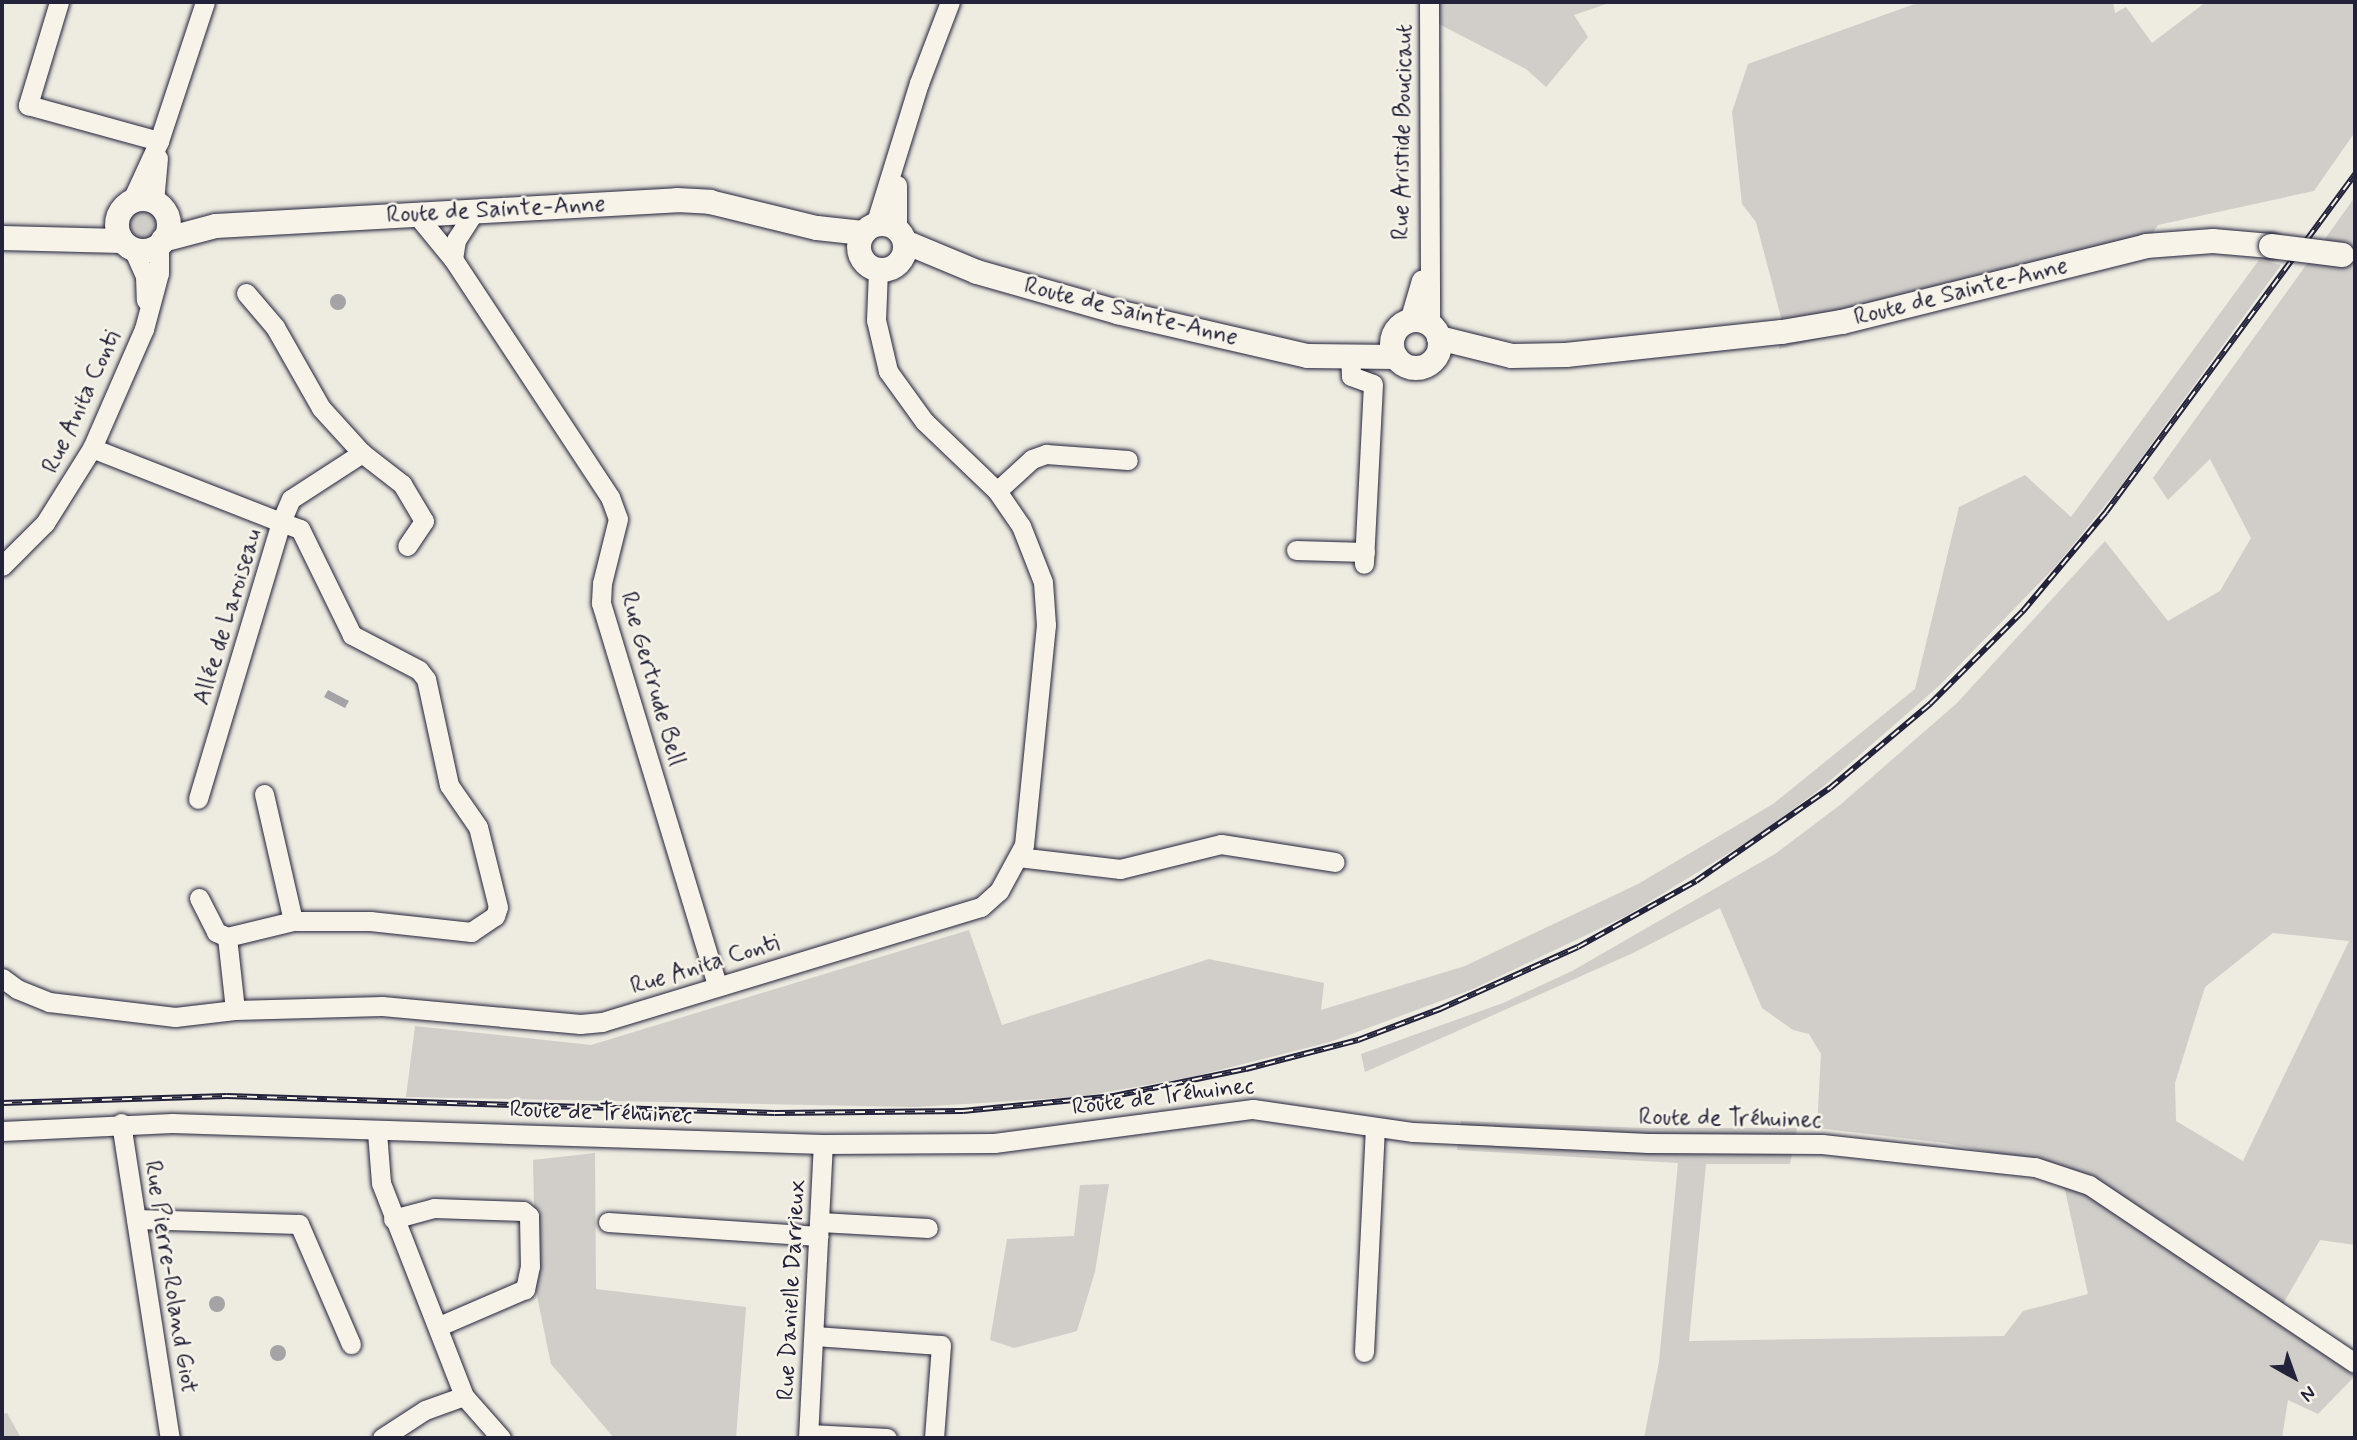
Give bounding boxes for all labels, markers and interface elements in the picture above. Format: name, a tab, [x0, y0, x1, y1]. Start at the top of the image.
street label: Rue Aristide Boucicaut	[1387, 23, 1419, 241]
street label: Route de Sainte-Anne	[387, 190, 605, 230]
street label: Route de Sainte-Anne	[1852, 252, 2070, 332]
street label: Route de Sainte-Anne	[1022, 272, 1240, 352]
street label: Rue Anita Conti	[35, 323, 129, 481]
street label: Allée de Laroiseau	[187, 525, 269, 709]
street label: Rue Gertrude Bell	[614, 590, 690, 768]
street label: Rue Anita Conti	[624, 928, 786, 1002]
street label: Route de Tréhuinec	[1071, 1072, 1255, 1122]
street label: Route de Tréhuinec	[510, 1095, 692, 1131]
street label: Route de Tréhuinec	[1639, 1103, 1821, 1135]
street label: Rue Pierre-Roland Giot	[138, 1161, 202, 1393]
street label: Rue Danielle Darrieux	[772, 1178, 812, 1402]
north arrow	[2259, 1342, 2329, 1412]
text: N	[2295, 1380, 2321, 1407]

